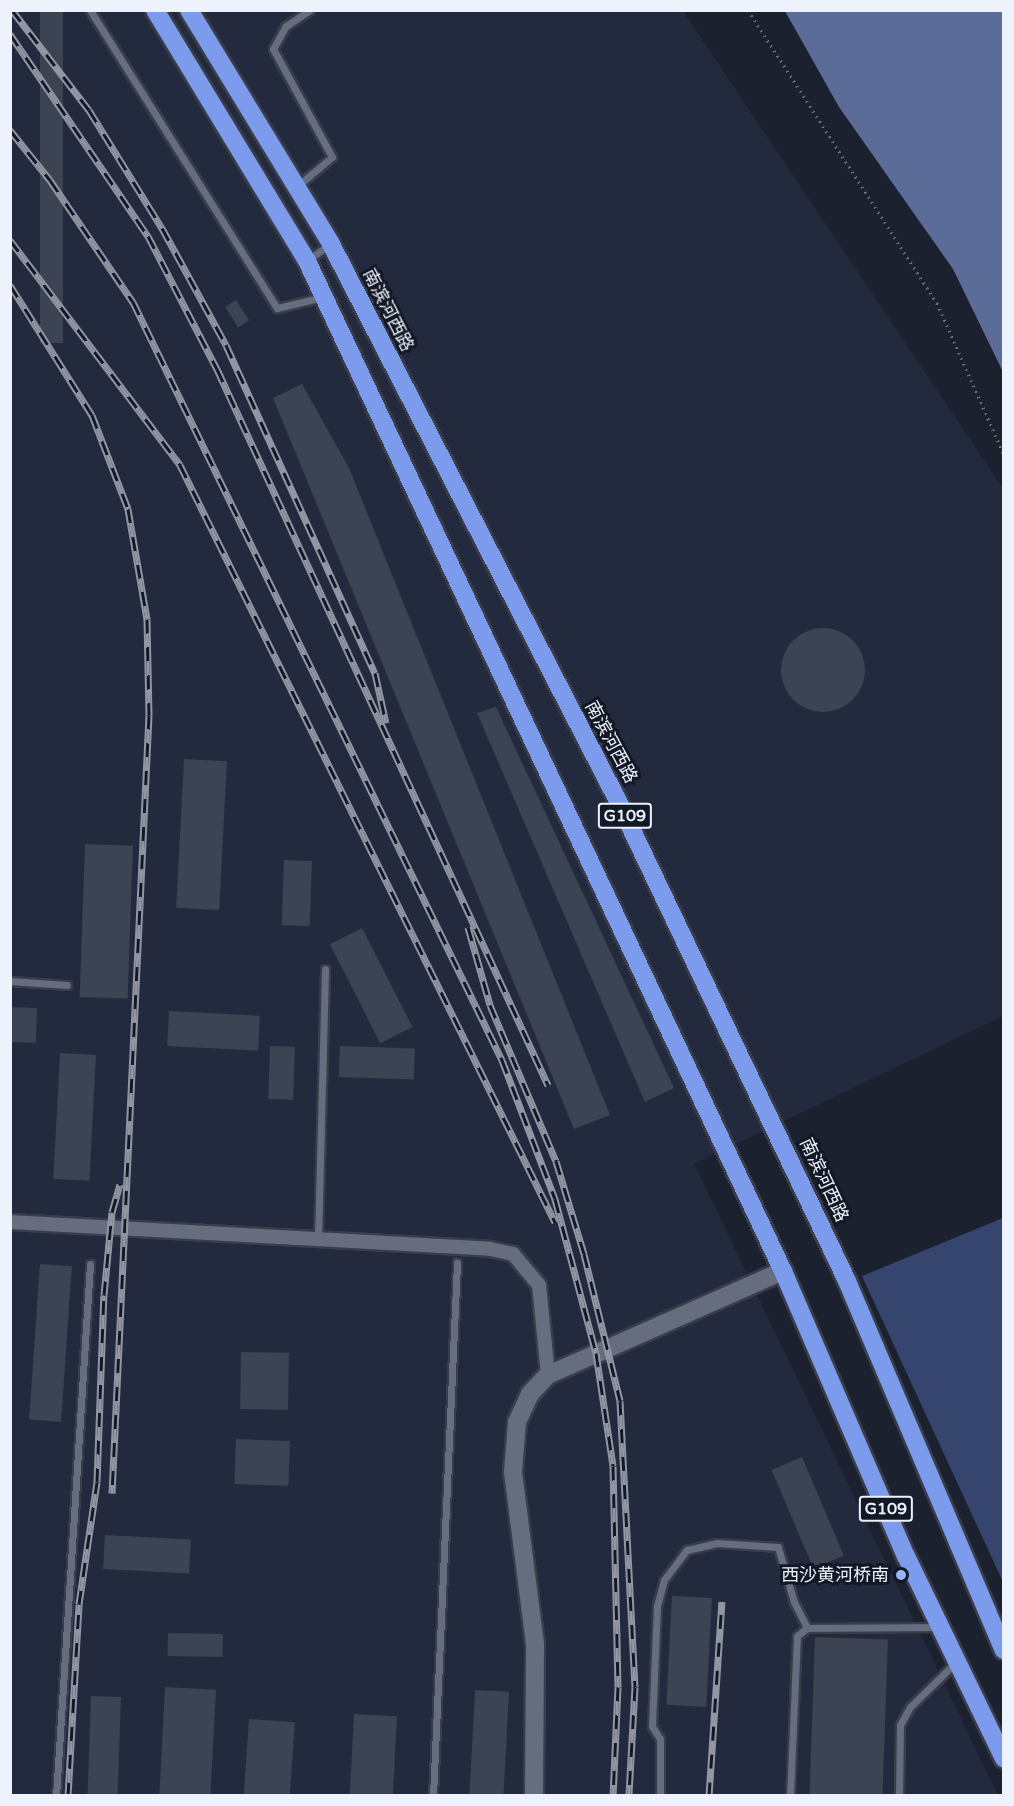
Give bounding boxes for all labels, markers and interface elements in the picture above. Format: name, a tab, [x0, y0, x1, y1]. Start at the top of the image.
street label: 南滨河西路	[358, 265, 418, 355]
street label: 南滨河西路	[580, 697, 642, 787]
road number: G109	[596, 803, 654, 829]
street label: 南滨河西路	[795, 1135, 853, 1225]
road number: G109	[858, 1496, 914, 1522]
place label: 西沙黄河桥南	[781, 1564, 889, 1586]
marker: 西沙黄河桥南	[894, 1568, 908, 1582]

